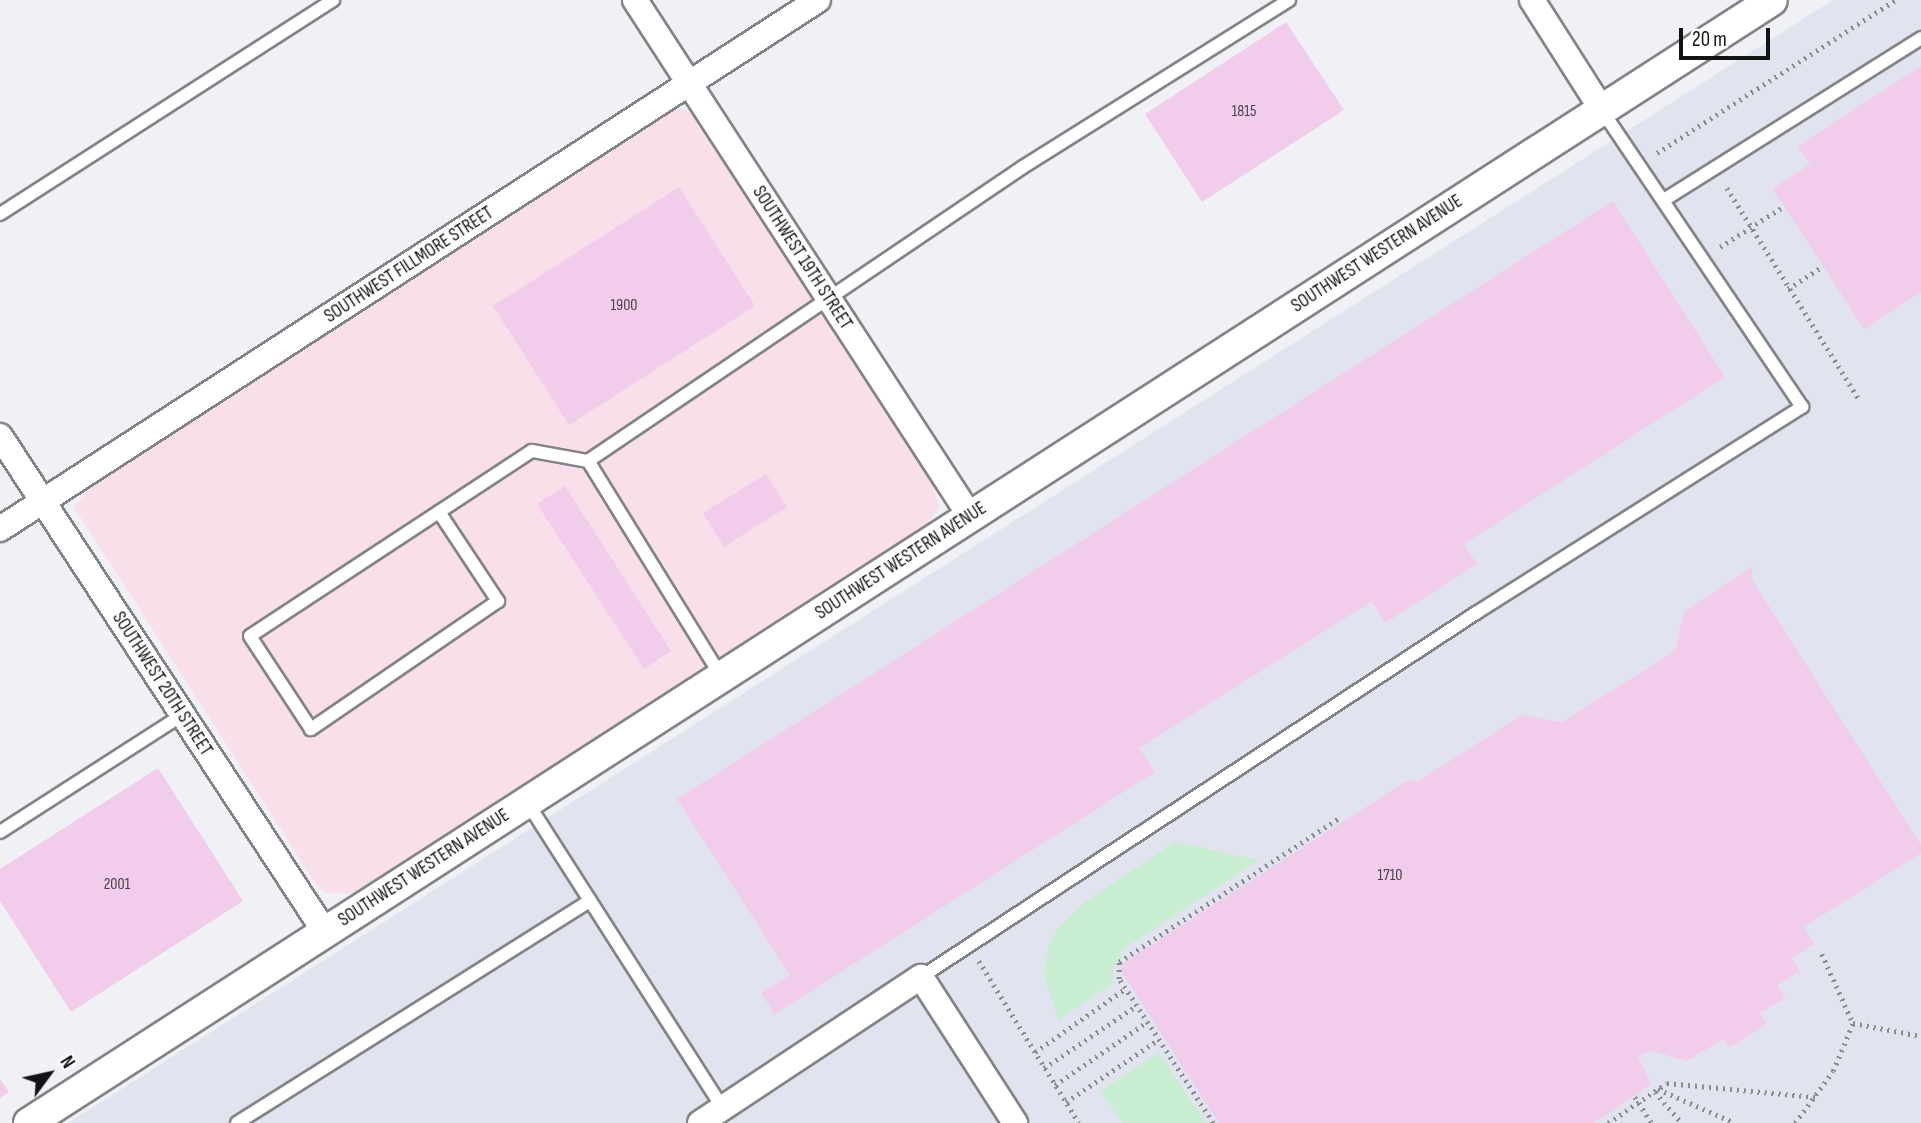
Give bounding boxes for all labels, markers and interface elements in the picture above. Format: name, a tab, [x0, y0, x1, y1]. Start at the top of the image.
scale bar	[1683, 14, 1774, 58]
text: 20 m	[1692, 27, 1727, 52]
house number: 1815	[1232, 102, 1256, 122]
street label: SOUTHWEST 19TH STREET	[747, 182, 857, 334]
street label: SOUTHWEST WESTERN AVENUE	[1287, 190, 1467, 318]
street label: SOUTHWEST FILLMORE STREET	[320, 202, 498, 328]
house number: 1900	[611, 296, 637, 316]
street label: SOUTHWEST WESTERN AVENUE	[811, 497, 991, 625]
street label: SOUTHWEST 20TH STREET	[107, 608, 217, 760]
street label: SOUTHWEST WESTERN AVENUE	[334, 804, 514, 932]
house number: 1710	[1378, 866, 1402, 886]
house number: 2001	[104, 875, 130, 895]
north arrow	[14, 1039, 84, 1109]
text: N	[55, 1052, 79, 1073]

